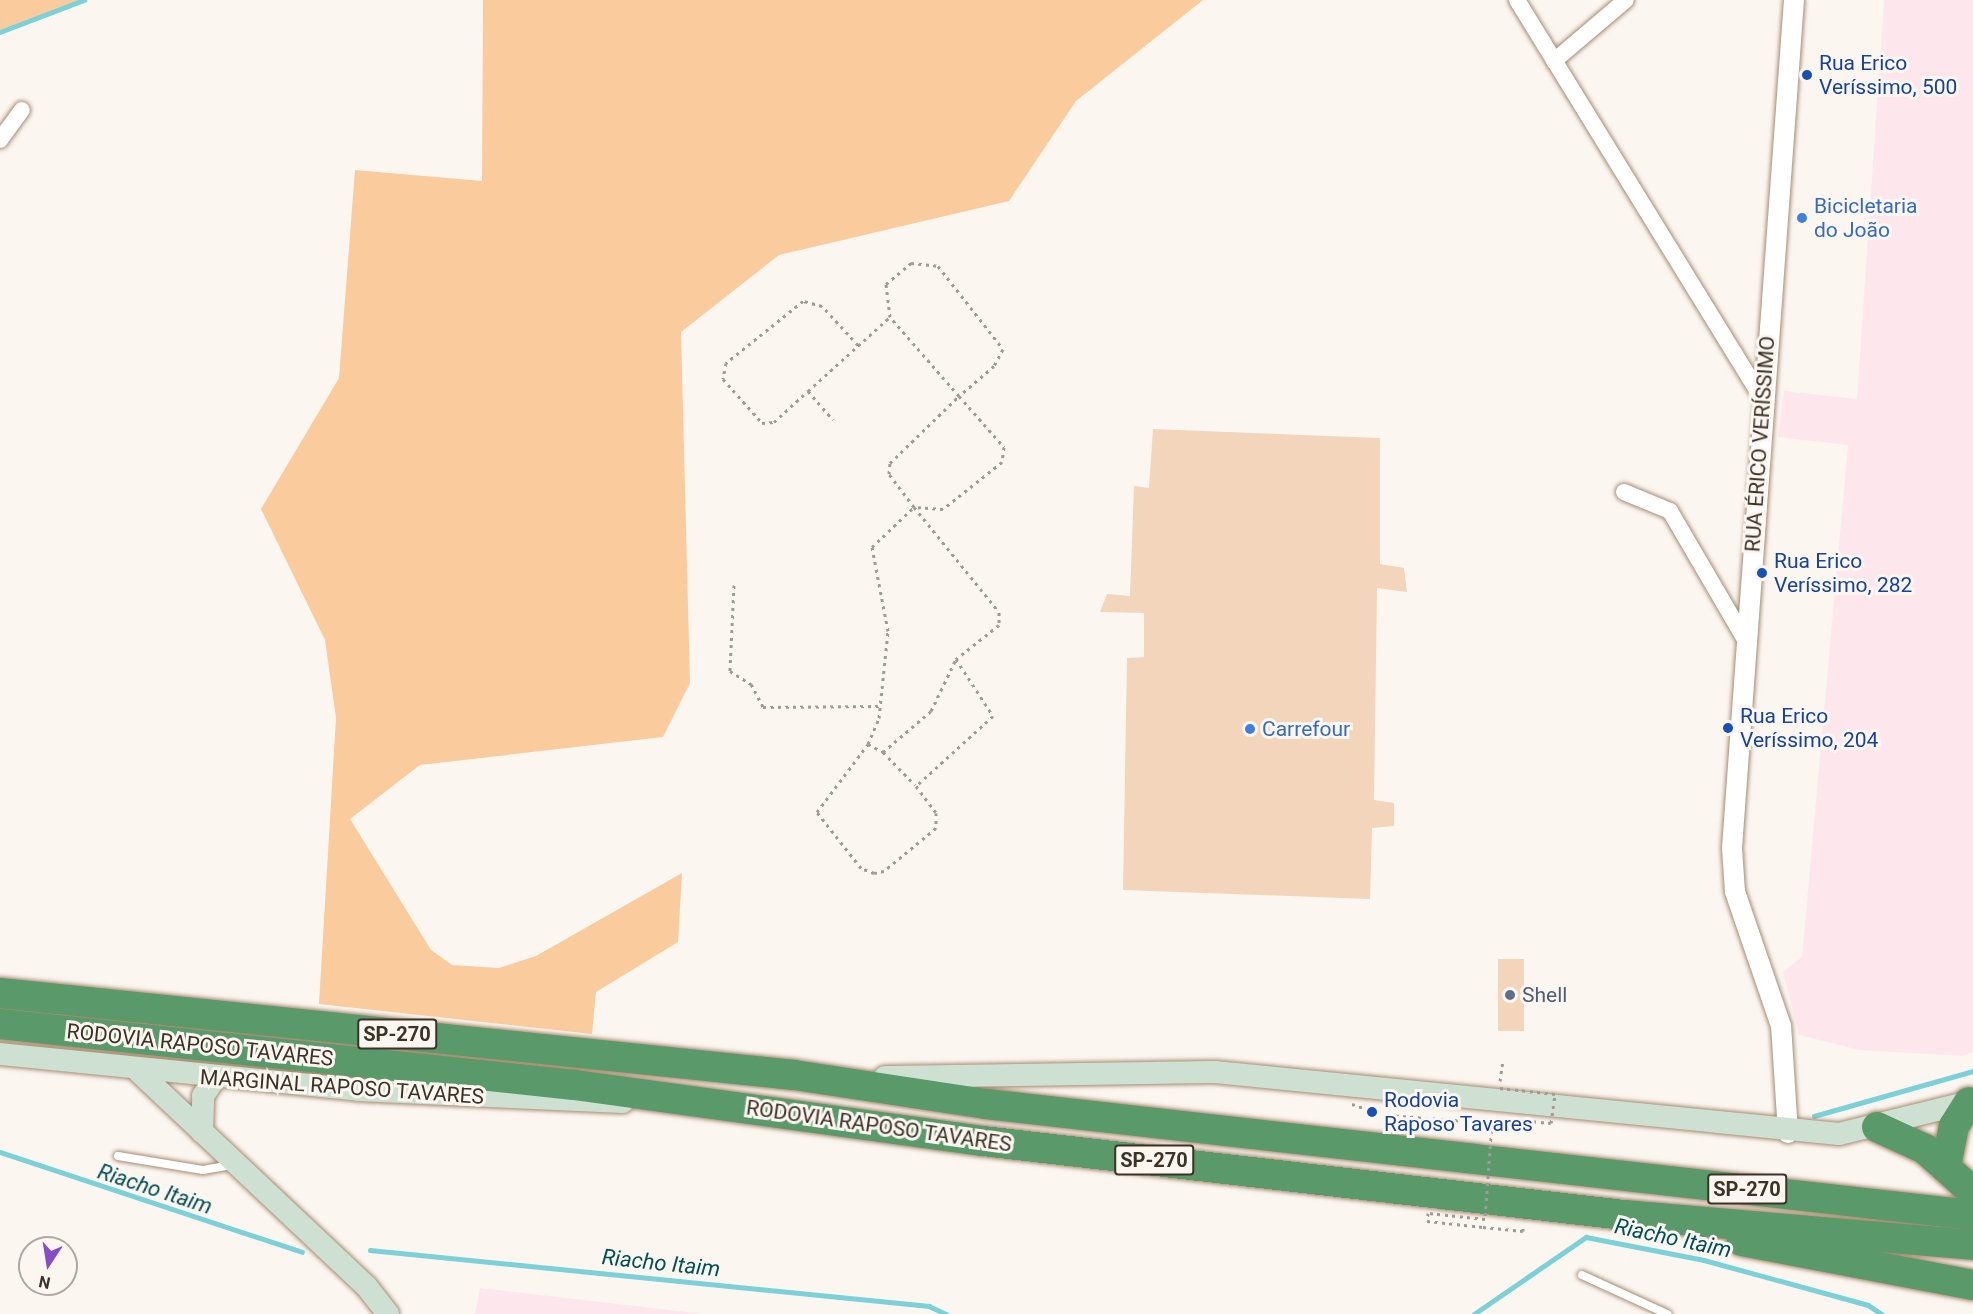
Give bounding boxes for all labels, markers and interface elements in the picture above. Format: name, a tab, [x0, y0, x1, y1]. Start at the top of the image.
place label: Rua Erico Veríssimo, 500	[1819, 50, 1957, 100]
marker: Rua Erico Veríssimo, 500	[1800, 68, 1814, 82]
place label: Bicicletaria do João	[1814, 193, 1917, 243]
marker: Bicicletaria do João	[1795, 211, 1809, 225]
street label: RUA ÉRICO VERÍSSIMO	[1740, 335, 1780, 553]
place label: Rua Erico Veríssimo, 282	[1774, 548, 1912, 598]
marker: Rua Erico Veríssimo, 282	[1755, 566, 1769, 580]
place label: Rua Erico Veríssimo, 204	[1740, 703, 1878, 753]
place label: Carrefour	[1262, 716, 1350, 742]
marker: Rua Erico Veríssimo, 204	[1721, 721, 1735, 735]
marker: Carrefour	[1243, 722, 1257, 736]
place label: Shell	[1522, 982, 1567, 1008]
marker: Shell	[1503, 988, 1517, 1002]
road number: SP-270	[356, 1017, 438, 1051]
street label: RODOVIA RAPOSO TAVARES	[65, 1018, 335, 1072]
street label: MARGINAL RAPOSO TAVARES	[199, 1064, 485, 1110]
place label: Rodovia Raposo Tavares	[1384, 1087, 1533, 1137]
street label: RODOVIA RAPOSO TAVARES	[744, 1095, 1014, 1157]
marker: Rodovia Raposo Tavares	[1365, 1105, 1379, 1119]
road number: SP-270	[1114, 1143, 1194, 1177]
water label: Riacho Itaim	[94, 1158, 216, 1220]
road number: SP-270	[1706, 1172, 1788, 1206]
water label: Riacho Itaim	[1612, 1213, 1734, 1263]
north arrow	[18, 1236, 78, 1296]
water label: Riacho Itaim	[601, 1244, 721, 1282]
text: N	[37, 1272, 52, 1293]

